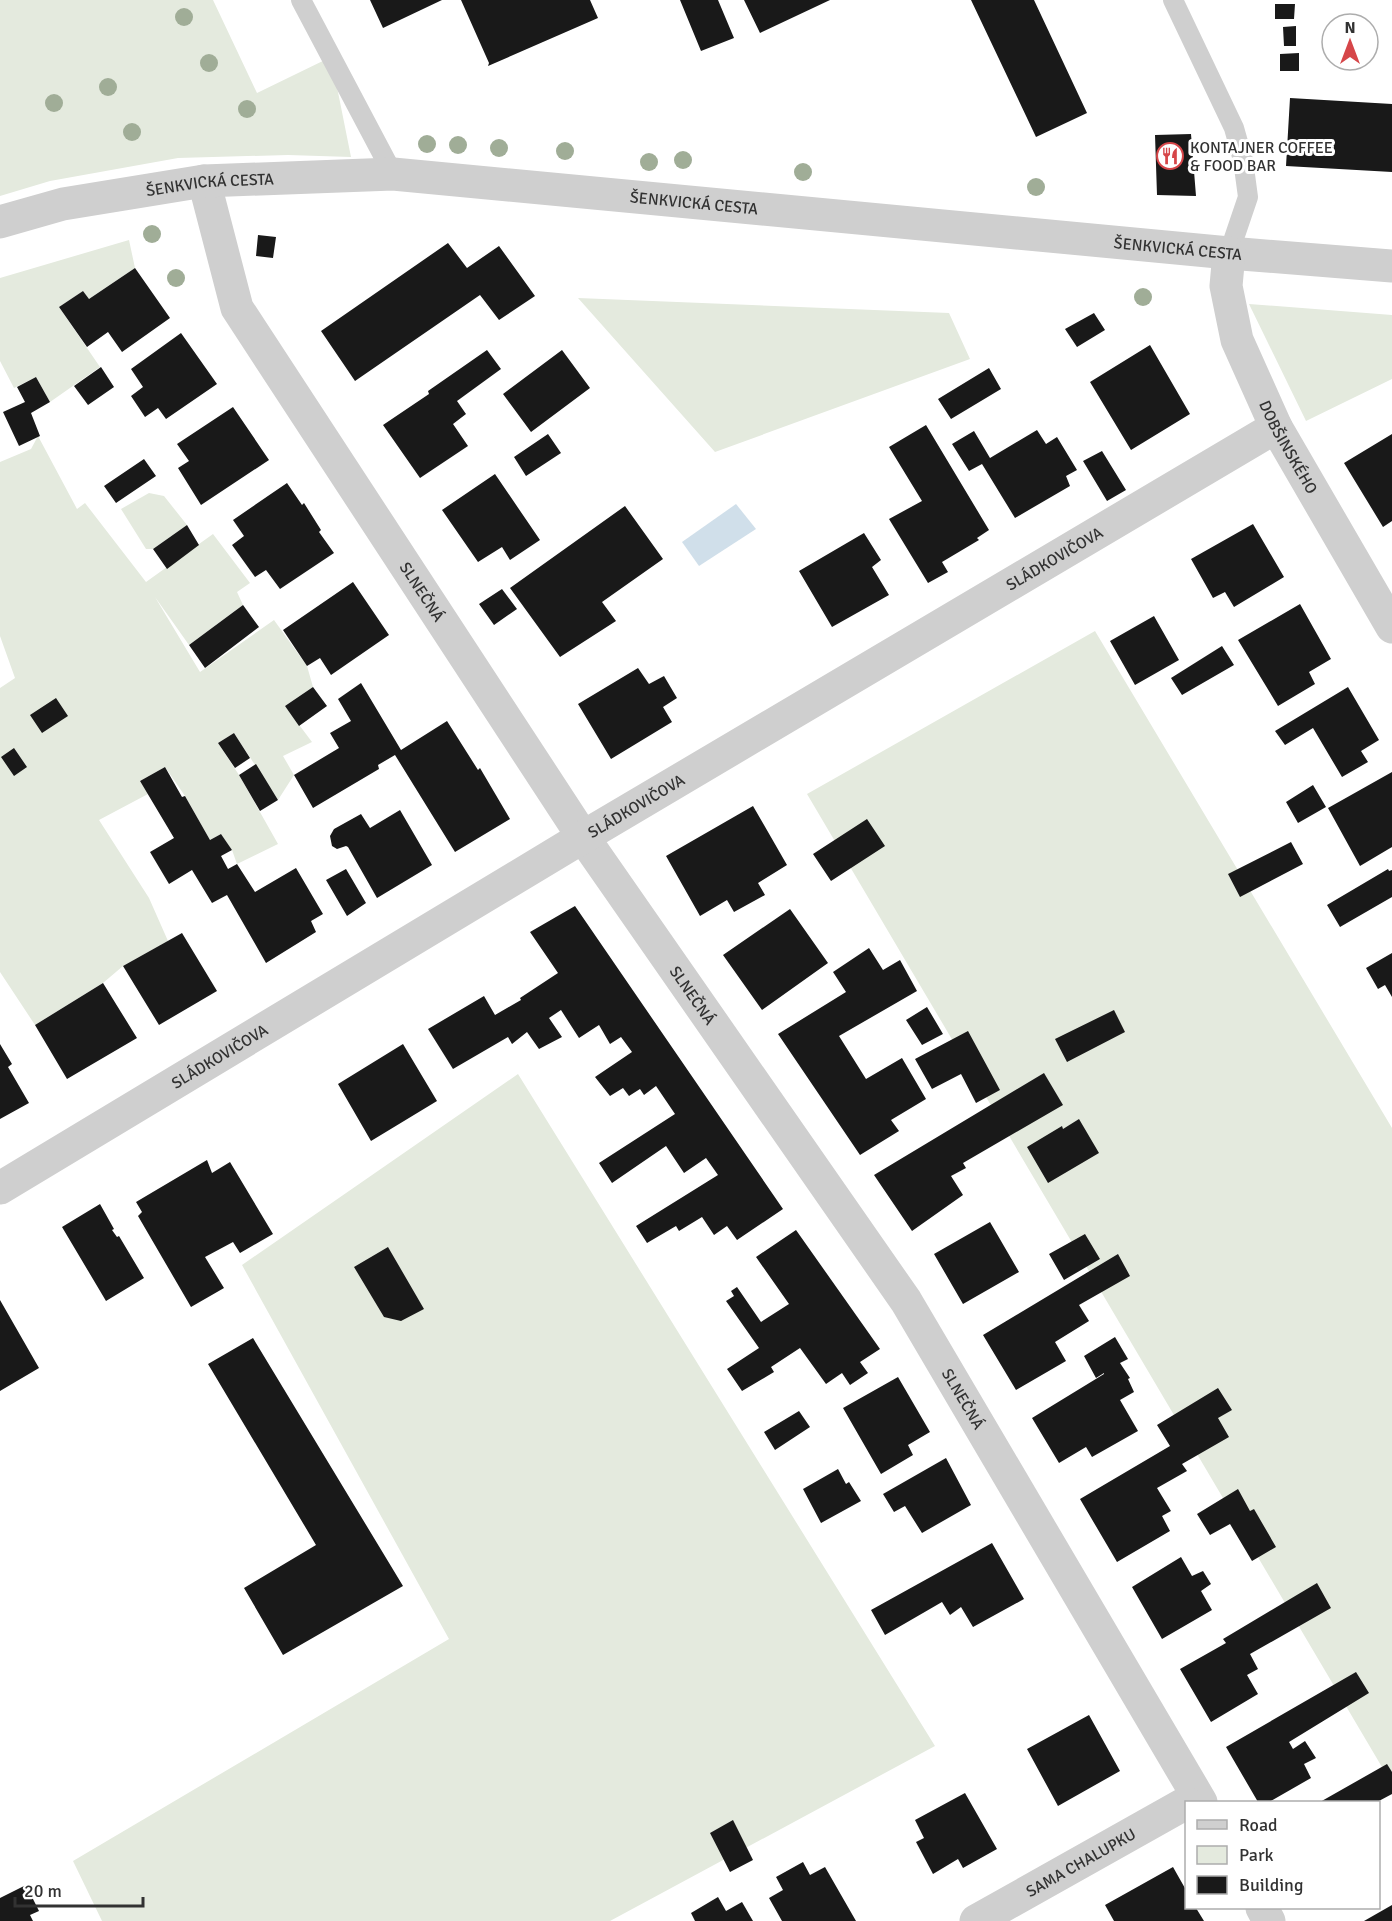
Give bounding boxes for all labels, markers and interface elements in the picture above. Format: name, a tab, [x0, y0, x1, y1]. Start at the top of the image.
north arrow	[1320, 12, 1380, 72]
text: N	[1344, 18, 1356, 38]
place label: KONTAJNER COFFEE & FOOD BAR	[1190, 138, 1333, 176]
restaurant icon: KONTAJNER COFFEE & FOOD BAR	[1155, 141, 1185, 171]
street label: ŠENKVICKÁ CESTA	[145, 169, 275, 201]
street label: ŠENKVICKÁ CESTA	[629, 187, 759, 219]
street label: ŠENKVICKÁ CESTA	[1113, 233, 1243, 265]
street label: DOBŠINSKÉHO	[1254, 397, 1322, 498]
street label: SLÁDKOVIČOVA	[1003, 523, 1107, 595]
street label: SLNEČNÁ	[395, 558, 448, 626]
street label: SLÁDKOVIČOVA	[584, 770, 689, 843]
street label: SLNEČNÁ	[665, 962, 720, 1029]
street label: SLÁDKOVIČOVA	[168, 1020, 272, 1093]
street label: SLNEČNÁ	[937, 1365, 988, 1433]
legend	[1185, 1801, 1380, 1909]
text: Road	[1239, 1814, 1278, 1836]
street label: SAMA CHALUPKU	[1023, 1824, 1140, 1902]
text: Park	[1239, 1844, 1274, 1866]
scale bar	[15, 1870, 142, 1908]
text: Building	[1239, 1874, 1303, 1896]
text: 20 m	[24, 1880, 62, 1902]

